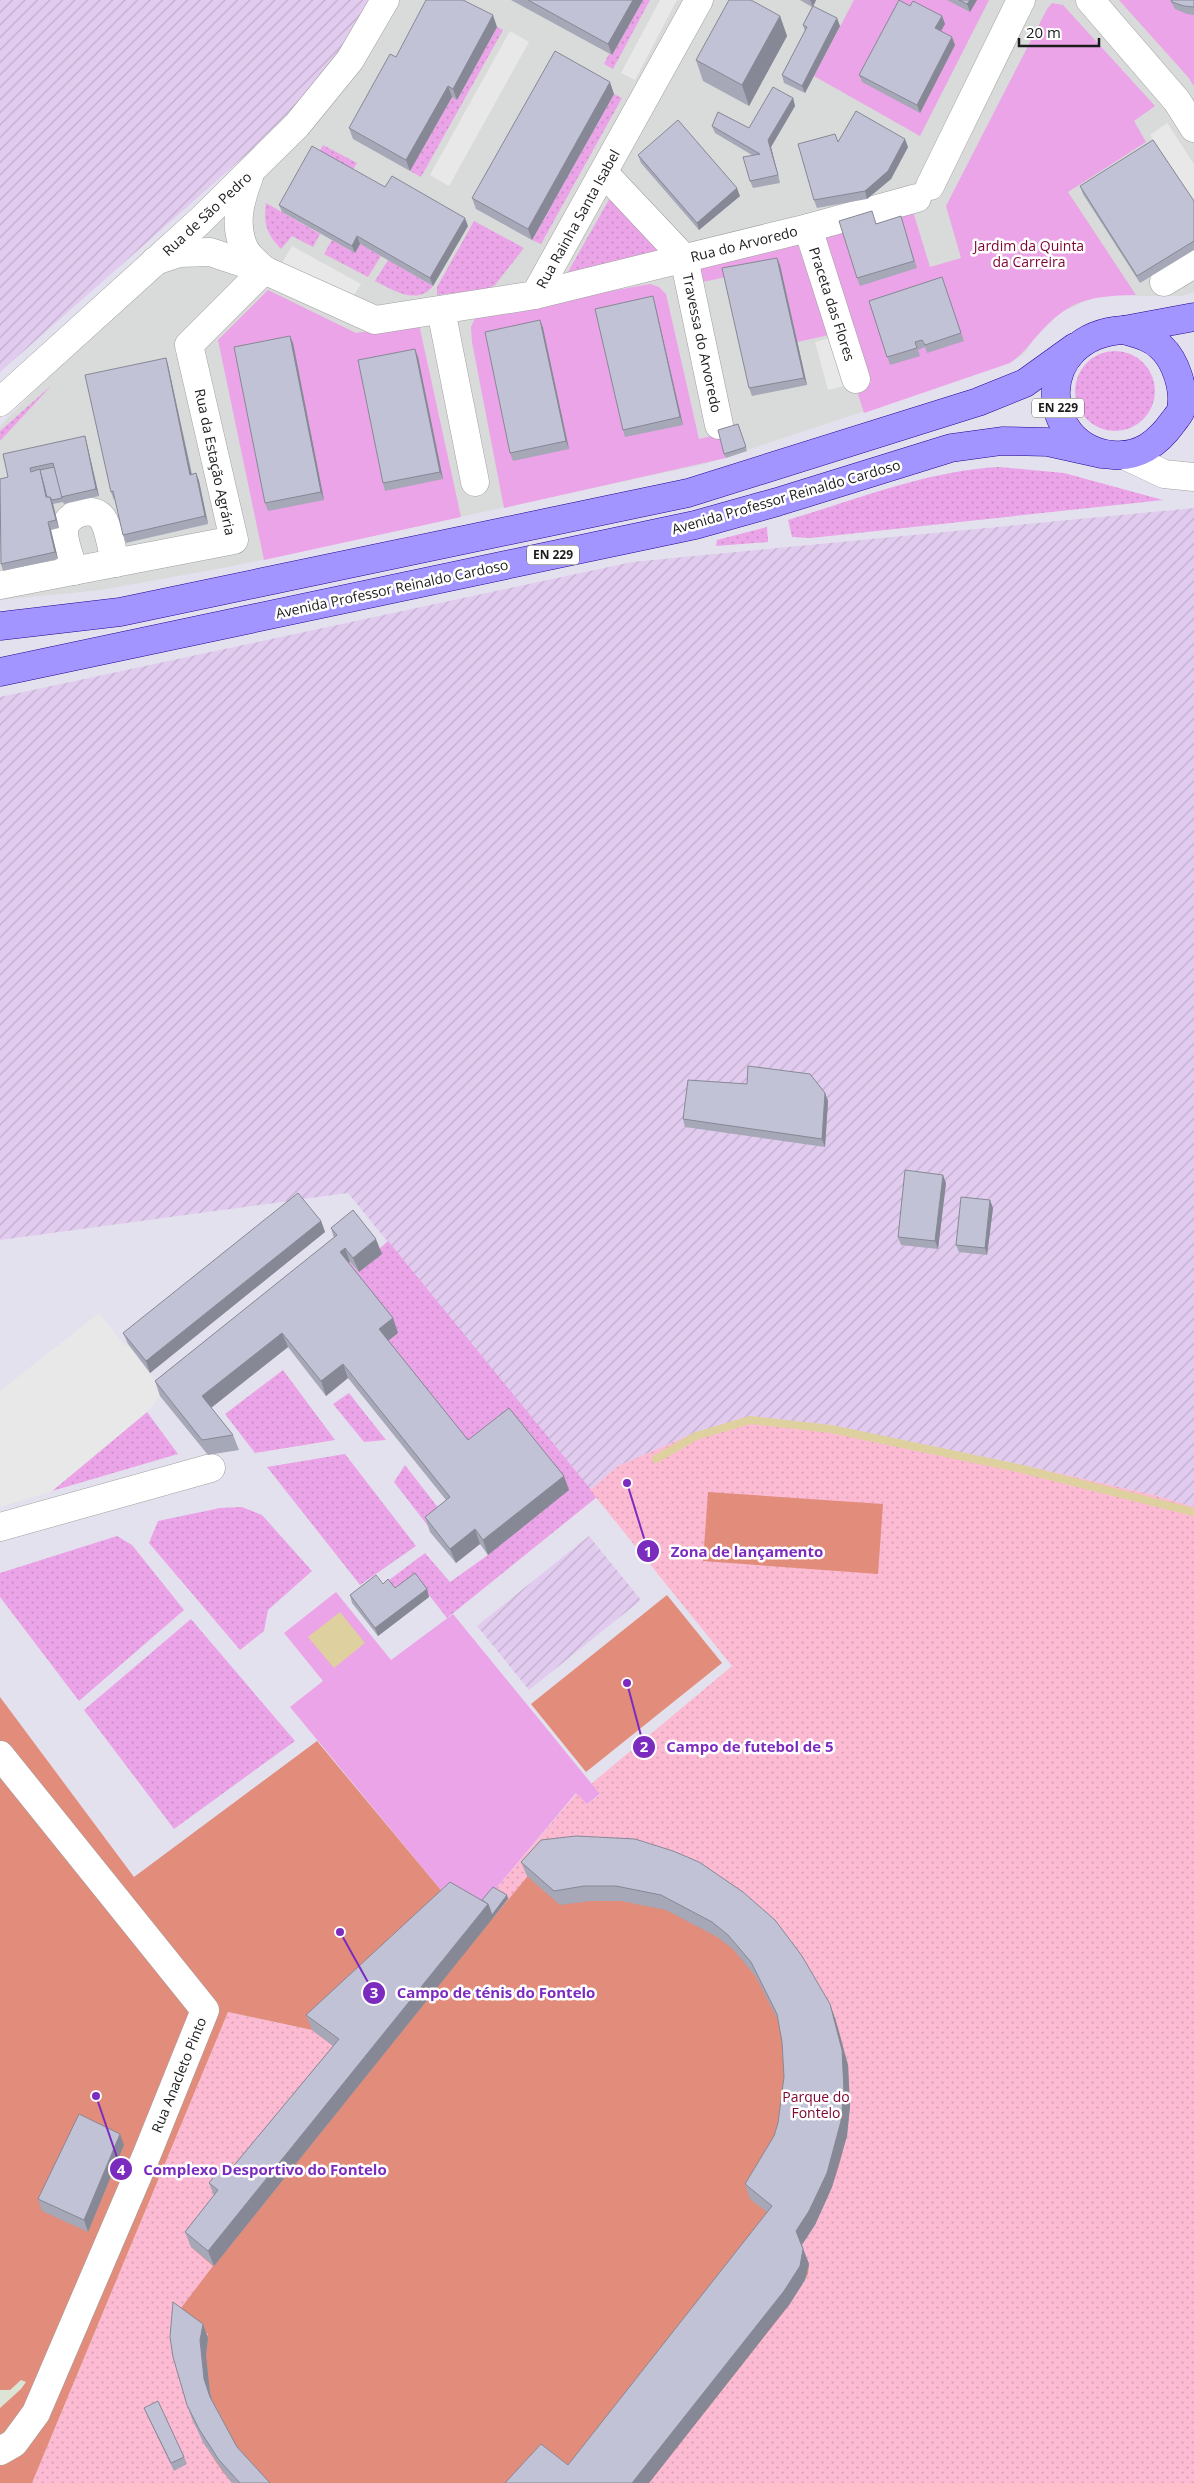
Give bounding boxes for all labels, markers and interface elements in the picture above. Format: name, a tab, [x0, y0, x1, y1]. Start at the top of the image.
scale bar	[1019, 15, 1099, 47]
text: 20 m	[1026, 22, 1061, 42]
street label: Rua Rainha Santa Isabel	[531, 146, 624, 292]
street label: Rua de São Pedro	[158, 167, 255, 260]
street label: Rua do Arvoredo	[688, 221, 799, 266]
park label: Jardim da Quinta da Carreira	[972, 236, 1084, 271]
street label: Praceta das Flores	[805, 244, 860, 364]
street label: Travessa do Arvoredo	[678, 271, 727, 414]
street label: Rua da Estação Agrária	[191, 387, 240, 537]
road number: EN 229	[1032, 398, 1084, 418]
street label: Avenida Professor Reinaldo Cardoso	[669, 455, 902, 538]
road number: EN 229	[527, 546, 579, 564]
street label: Avenida Professor Reinaldo Cardoso	[274, 555, 510, 622]
callout: Zona de lançamento	[635, 1536, 833, 1566]
text: 1	[644, 1541, 652, 1561]
text: Zona de lançamento	[671, 1541, 823, 1561]
callout: Campo de futebol de 5	[631, 1732, 844, 1762]
text: 2	[640, 1736, 649, 1756]
text: Campo de futebol de 5	[666, 1736, 834, 1756]
callout: Campo de ténis do Fontelo	[362, 1978, 606, 2008]
text: 3	[370, 1982, 378, 2002]
text: Campo de ténis do Fontelo	[397, 1982, 595, 2002]
street label: Rua Anacleto Pinto	[147, 2014, 210, 2135]
park label: Parque do Fontelo	[782, 2087, 850, 2122]
callout: Complexo Desportivo do Fontelo	[109, 2154, 397, 2184]
text: 4	[117, 2159, 126, 2179]
text: Complexo Desportivo do Fontelo	[143, 2159, 387, 2179]

